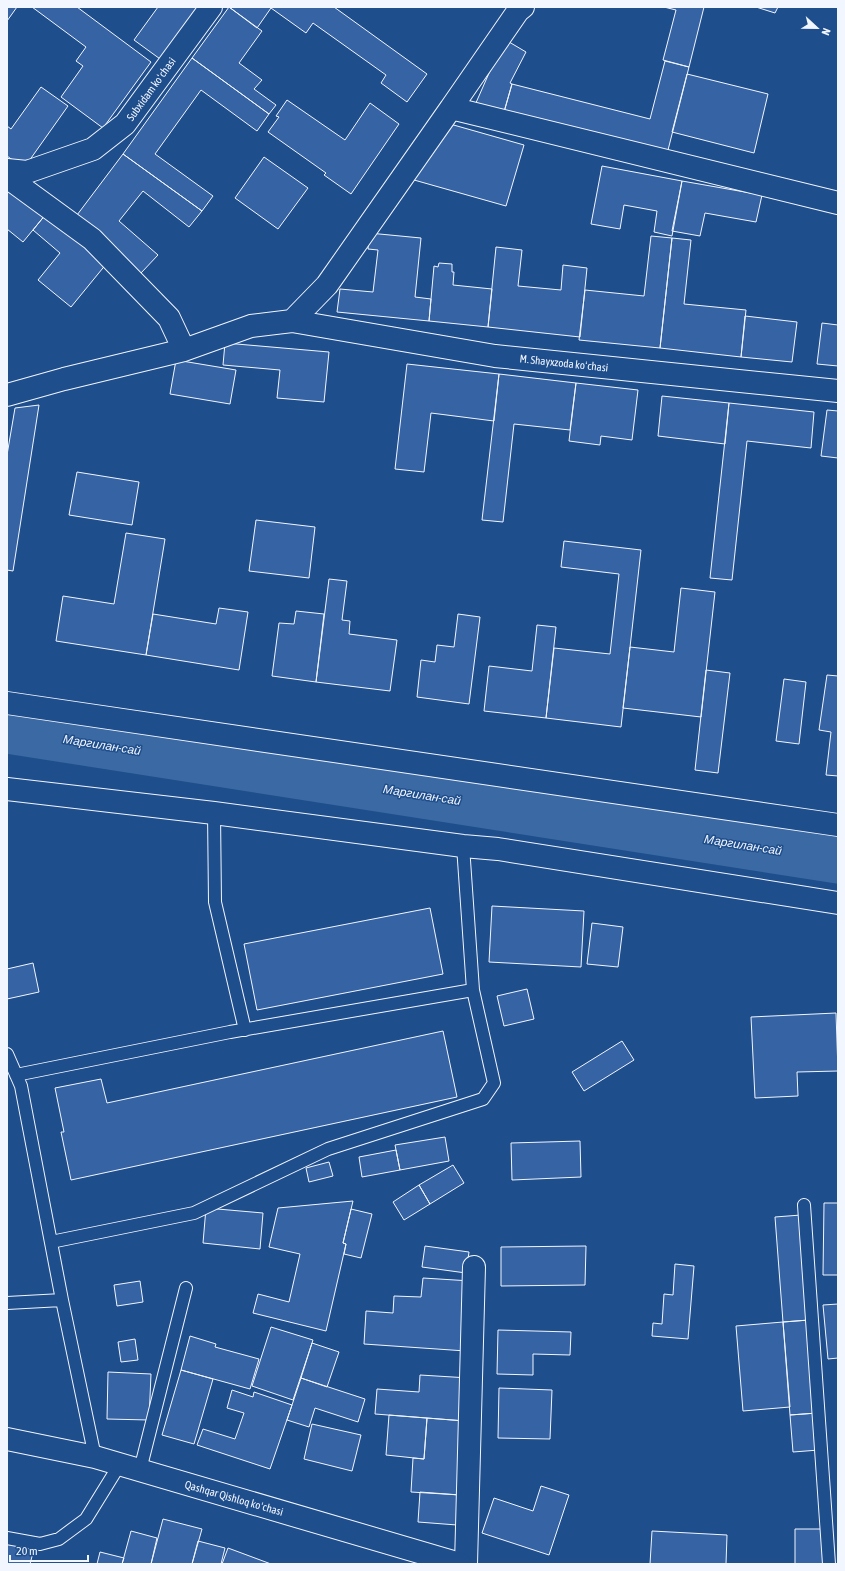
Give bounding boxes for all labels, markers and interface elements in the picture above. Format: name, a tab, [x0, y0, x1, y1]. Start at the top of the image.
north arrow	[797, 8, 837, 48]
text: N	[819, 26, 833, 37]
street label: Subxidam koʻchasi	[124, 55, 178, 123]
street label: M. Shayxzoda koʻchasi	[519, 352, 609, 374]
water label: Маргилан-сай	[62, 732, 142, 758]
water label: Маргилан-сай	[382, 782, 462, 808]
water label: Маргилан-сай	[703, 832, 783, 858]
street label: Qashqar Qishloq koʻchasi	[183, 1478, 285, 1518]
scale bar	[10, 1537, 88, 1563]
text: 20 m	[16, 1544, 38, 1558]

